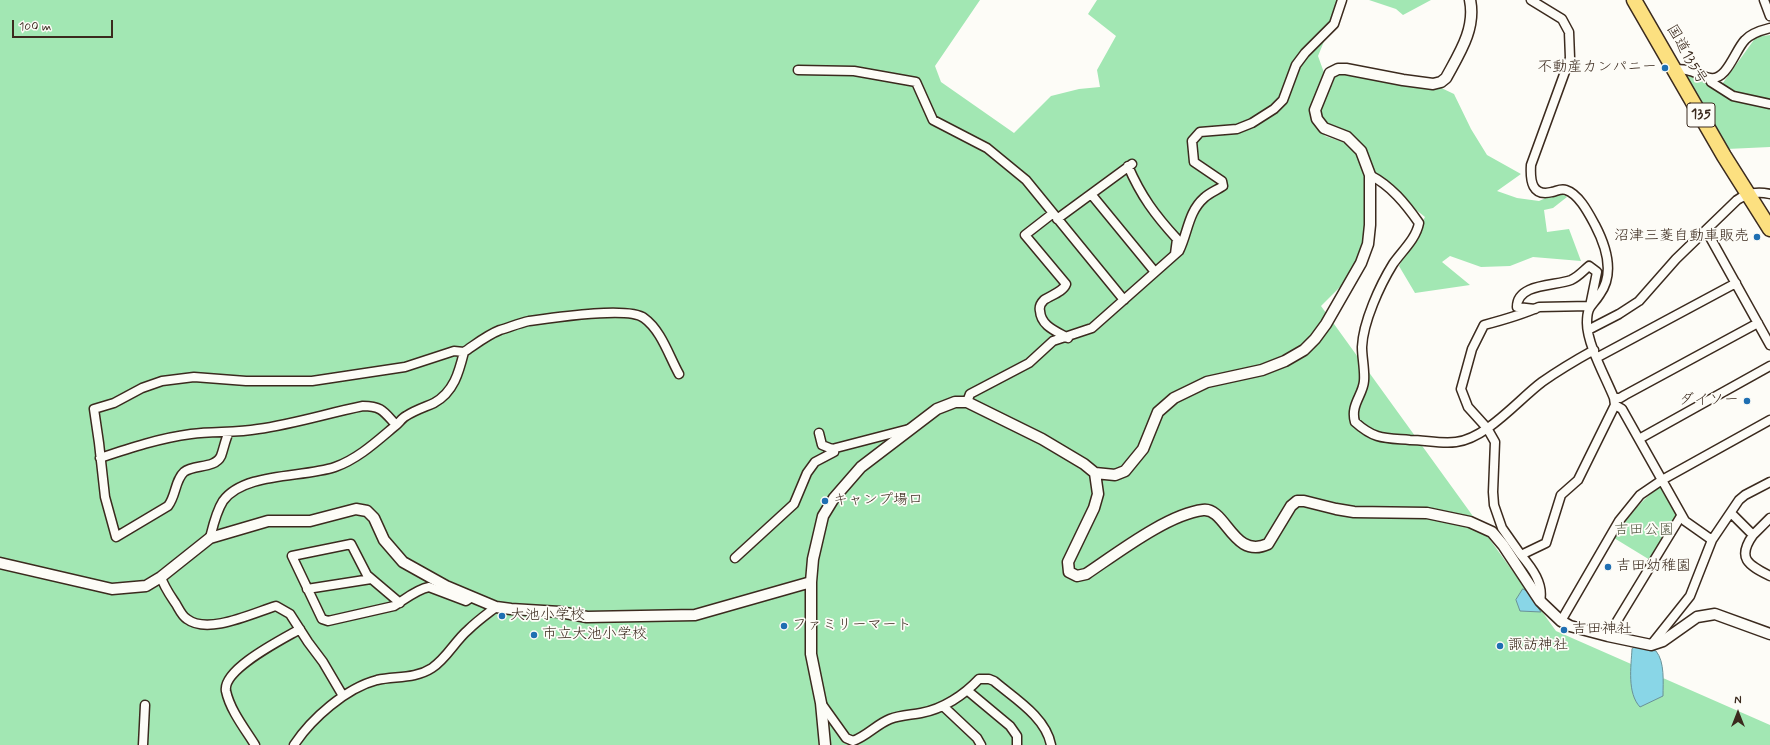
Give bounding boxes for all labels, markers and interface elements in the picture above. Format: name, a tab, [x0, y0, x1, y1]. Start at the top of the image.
scale bar	[14, 12, 115, 38]
text: 100 m	[19, 19, 51, 35]
street label: 国道135号	[1662, 22, 1710, 88]
place label: 不動産カンパニー	[1537, 59, 1657, 77]
marker: 不動産カンパニー	[1660, 63, 1670, 73]
road number: 135	[1687, 103, 1715, 127]
place label: 沼津三菱自動車販売	[1614, 228, 1749, 246]
marker: 沼津三菱自動車販売	[1752, 232, 1762, 242]
place label: ダイソー	[1679, 392, 1739, 410]
marker: ダイソー	[1742, 396, 1752, 406]
place label: キャンプ場口	[833, 492, 923, 510]
marker: キャンプ場口	[820, 496, 830, 506]
park label: 吉田公園	[1614, 522, 1674, 540]
place label: 吉田幼稚園	[1616, 558, 1691, 576]
marker: 吉田幼稚園	[1603, 562, 1613, 572]
place label: 大池小学校	[510, 607, 585, 625]
marker: 大池小学校	[497, 611, 507, 621]
place label: ファミリーマート	[792, 617, 912, 635]
marker: ファミリーマート	[779, 621, 789, 631]
place label: 吉田神社	[1572, 621, 1632, 639]
marker: 吉田神社	[1559, 625, 1569, 635]
place label: 市立大池小学校	[542, 626, 647, 644]
marker: 市立大池小学校	[529, 630, 539, 640]
place label: 諏訪神社	[1508, 637, 1568, 655]
marker: 諏訪神社	[1495, 641, 1505, 651]
north arrow	[1718, 693, 1758, 733]
text: N	[1734, 694, 1742, 708]

